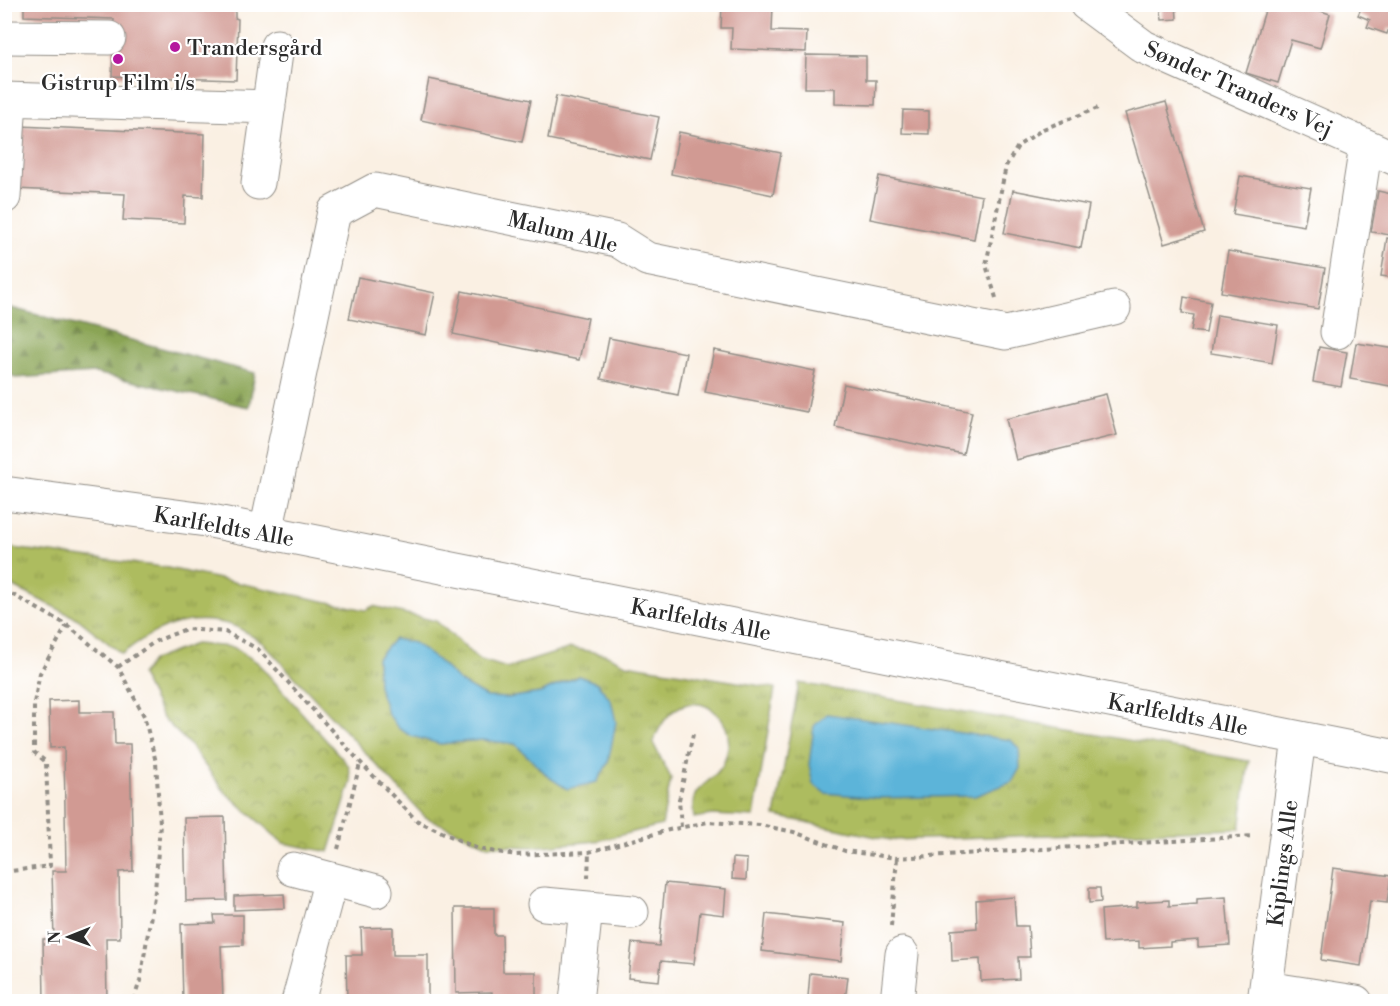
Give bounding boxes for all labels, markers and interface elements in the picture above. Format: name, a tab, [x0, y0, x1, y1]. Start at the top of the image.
place label: Trandersgård	[187, 35, 323, 62]
street label: Sønder Tranders Vej	[1140, 36, 1337, 143]
marker: Trandersgård	[168, 40, 182, 54]
marker: Gistrup Film i/s	[111, 52, 125, 66]
place label: Gistrup Film i/s	[41, 70, 195, 97]
street label: Malum Alle	[505, 206, 621, 259]
street label: Karlfeldts Alle	[151, 502, 296, 553]
street label: Karlfeldts Alle	[628, 594, 773, 647]
street label: Karlfeldts Alle	[1105, 689, 1250, 742]
street label: Kiplings Alle	[1262, 798, 1305, 928]
north arrow	[39, 907, 99, 967]
text: N	[45, 930, 65, 944]

